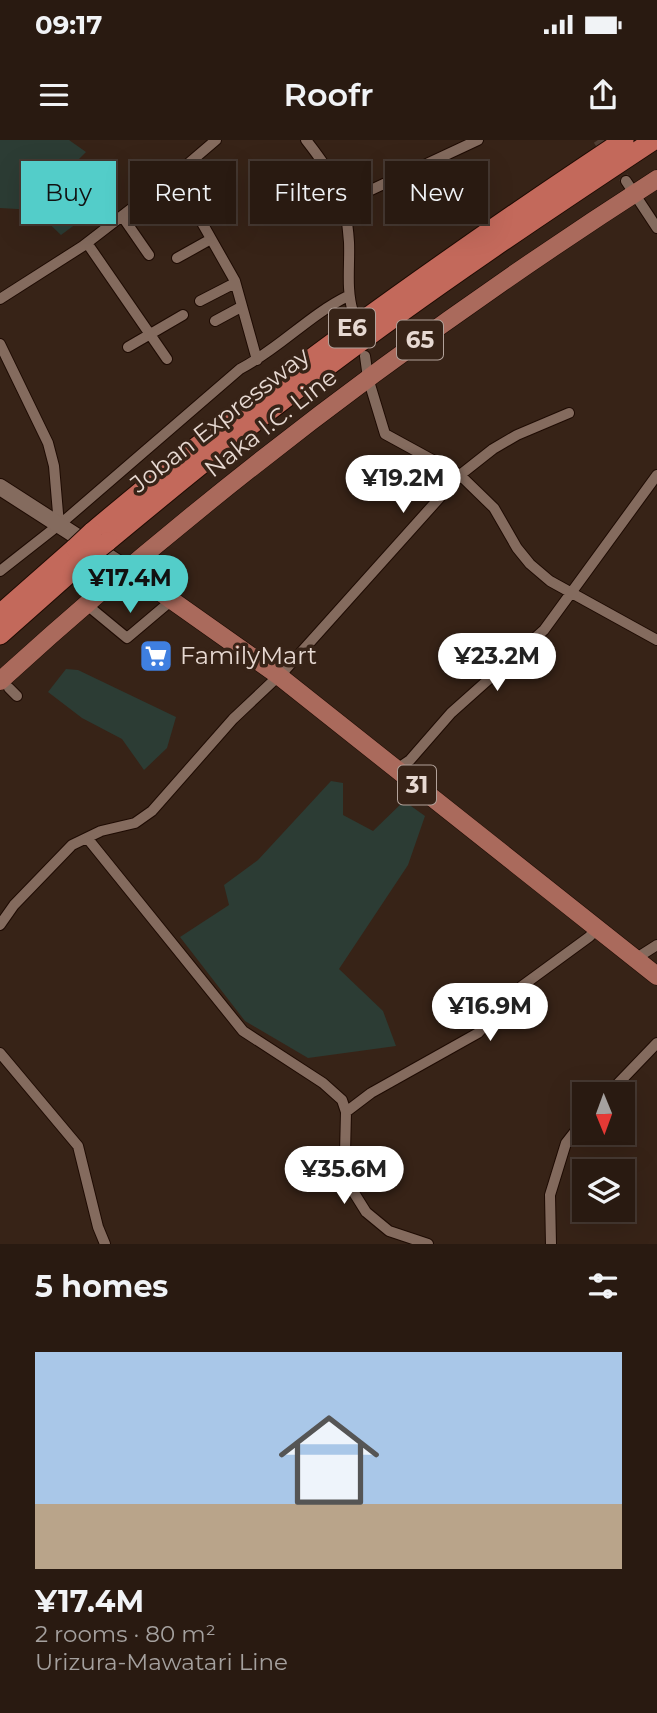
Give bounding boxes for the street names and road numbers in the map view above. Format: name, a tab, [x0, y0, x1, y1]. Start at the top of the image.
road number: E6	[329, 308, 375, 348]
road number: 65	[397, 321, 443, 360]
street label: Joban Expressway	[124, 341, 315, 499]
street label: Naka I.C. Line	[199, 362, 343, 483]
road number: 31	[398, 765, 436, 804]

